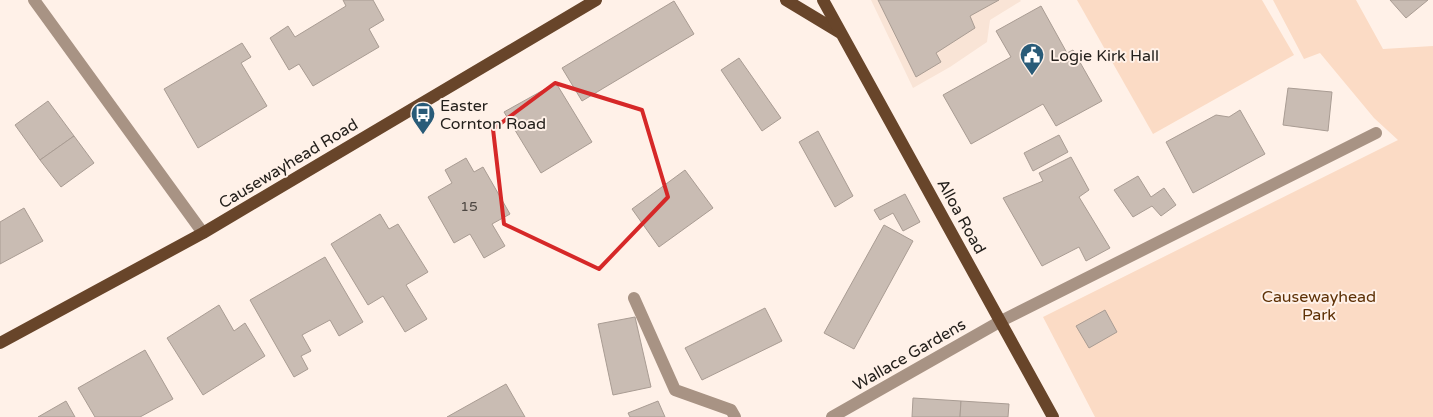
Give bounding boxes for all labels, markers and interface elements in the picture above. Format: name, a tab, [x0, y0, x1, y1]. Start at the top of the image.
public building icon: Logie Kirk Hall	[1019, 42, 1045, 76]
place label: Logie Kirk Hall	[1050, 46, 1159, 66]
place label: Easter Cornton Road	[440, 96, 546, 134]
bus stop icon: Easter Cornton Road	[410, 101, 436, 135]
street label: Causewayhead Road	[215, 114, 362, 213]
street label: Alloa Road	[932, 175, 990, 258]
house number: 15	[460, 198, 478, 215]
park label: Causewayhead Park	[1262, 287, 1376, 325]
street label: Wallace Gardens	[850, 315, 969, 395]

